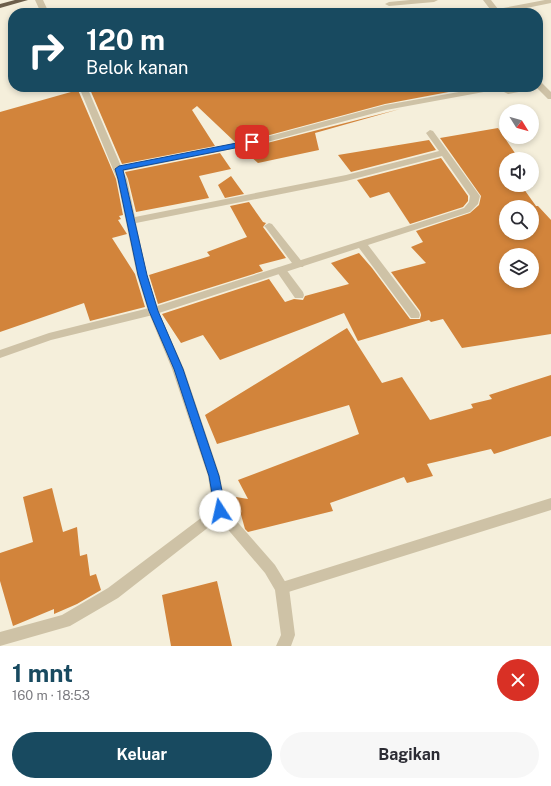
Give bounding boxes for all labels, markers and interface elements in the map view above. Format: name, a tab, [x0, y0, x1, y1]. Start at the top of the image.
text: 120 m	[86, 23, 165, 56]
icon: right	[20, 24, 72, 76]
text: Belok kanan	[86, 57, 189, 78]
north arrow	[499, 104, 539, 144]
map controls	[499, 104, 539, 288]
pin	[235, 125, 269, 159]
icon: arrive	[241, 131, 263, 153]
button: sound	[499, 152, 539, 192]
button: search	[499, 200, 539, 240]
button: layers	[499, 248, 539, 288]
position arrow	[199, 490, 241, 532]
text: 1 mnt	[12, 659, 73, 687]
button: close	[497, 659, 539, 701]
text: 160 m · 18:53	[12, 688, 90, 703]
button: Keluar	[12, 732, 272, 778]
button: Bagikan	[280, 732, 539, 778]

